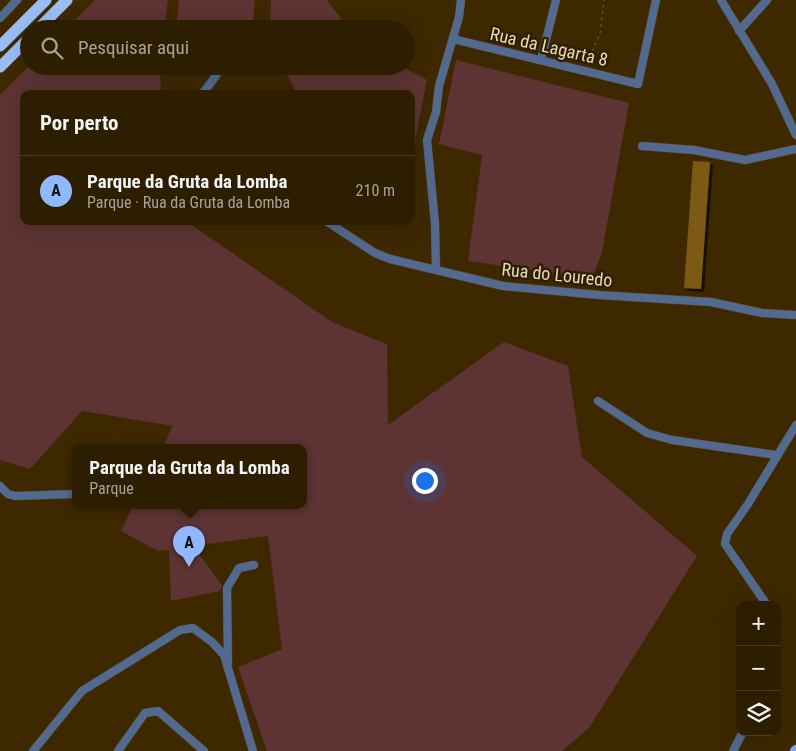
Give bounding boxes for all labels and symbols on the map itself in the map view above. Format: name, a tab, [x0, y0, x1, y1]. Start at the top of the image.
street label: Rua da Lagarta 8	[488, 23, 610, 70]
street label: Rua do Louredo	[501, 258, 613, 291]
your location	[412, 468, 438, 494]
pin: A	[173, 526, 205, 567]

